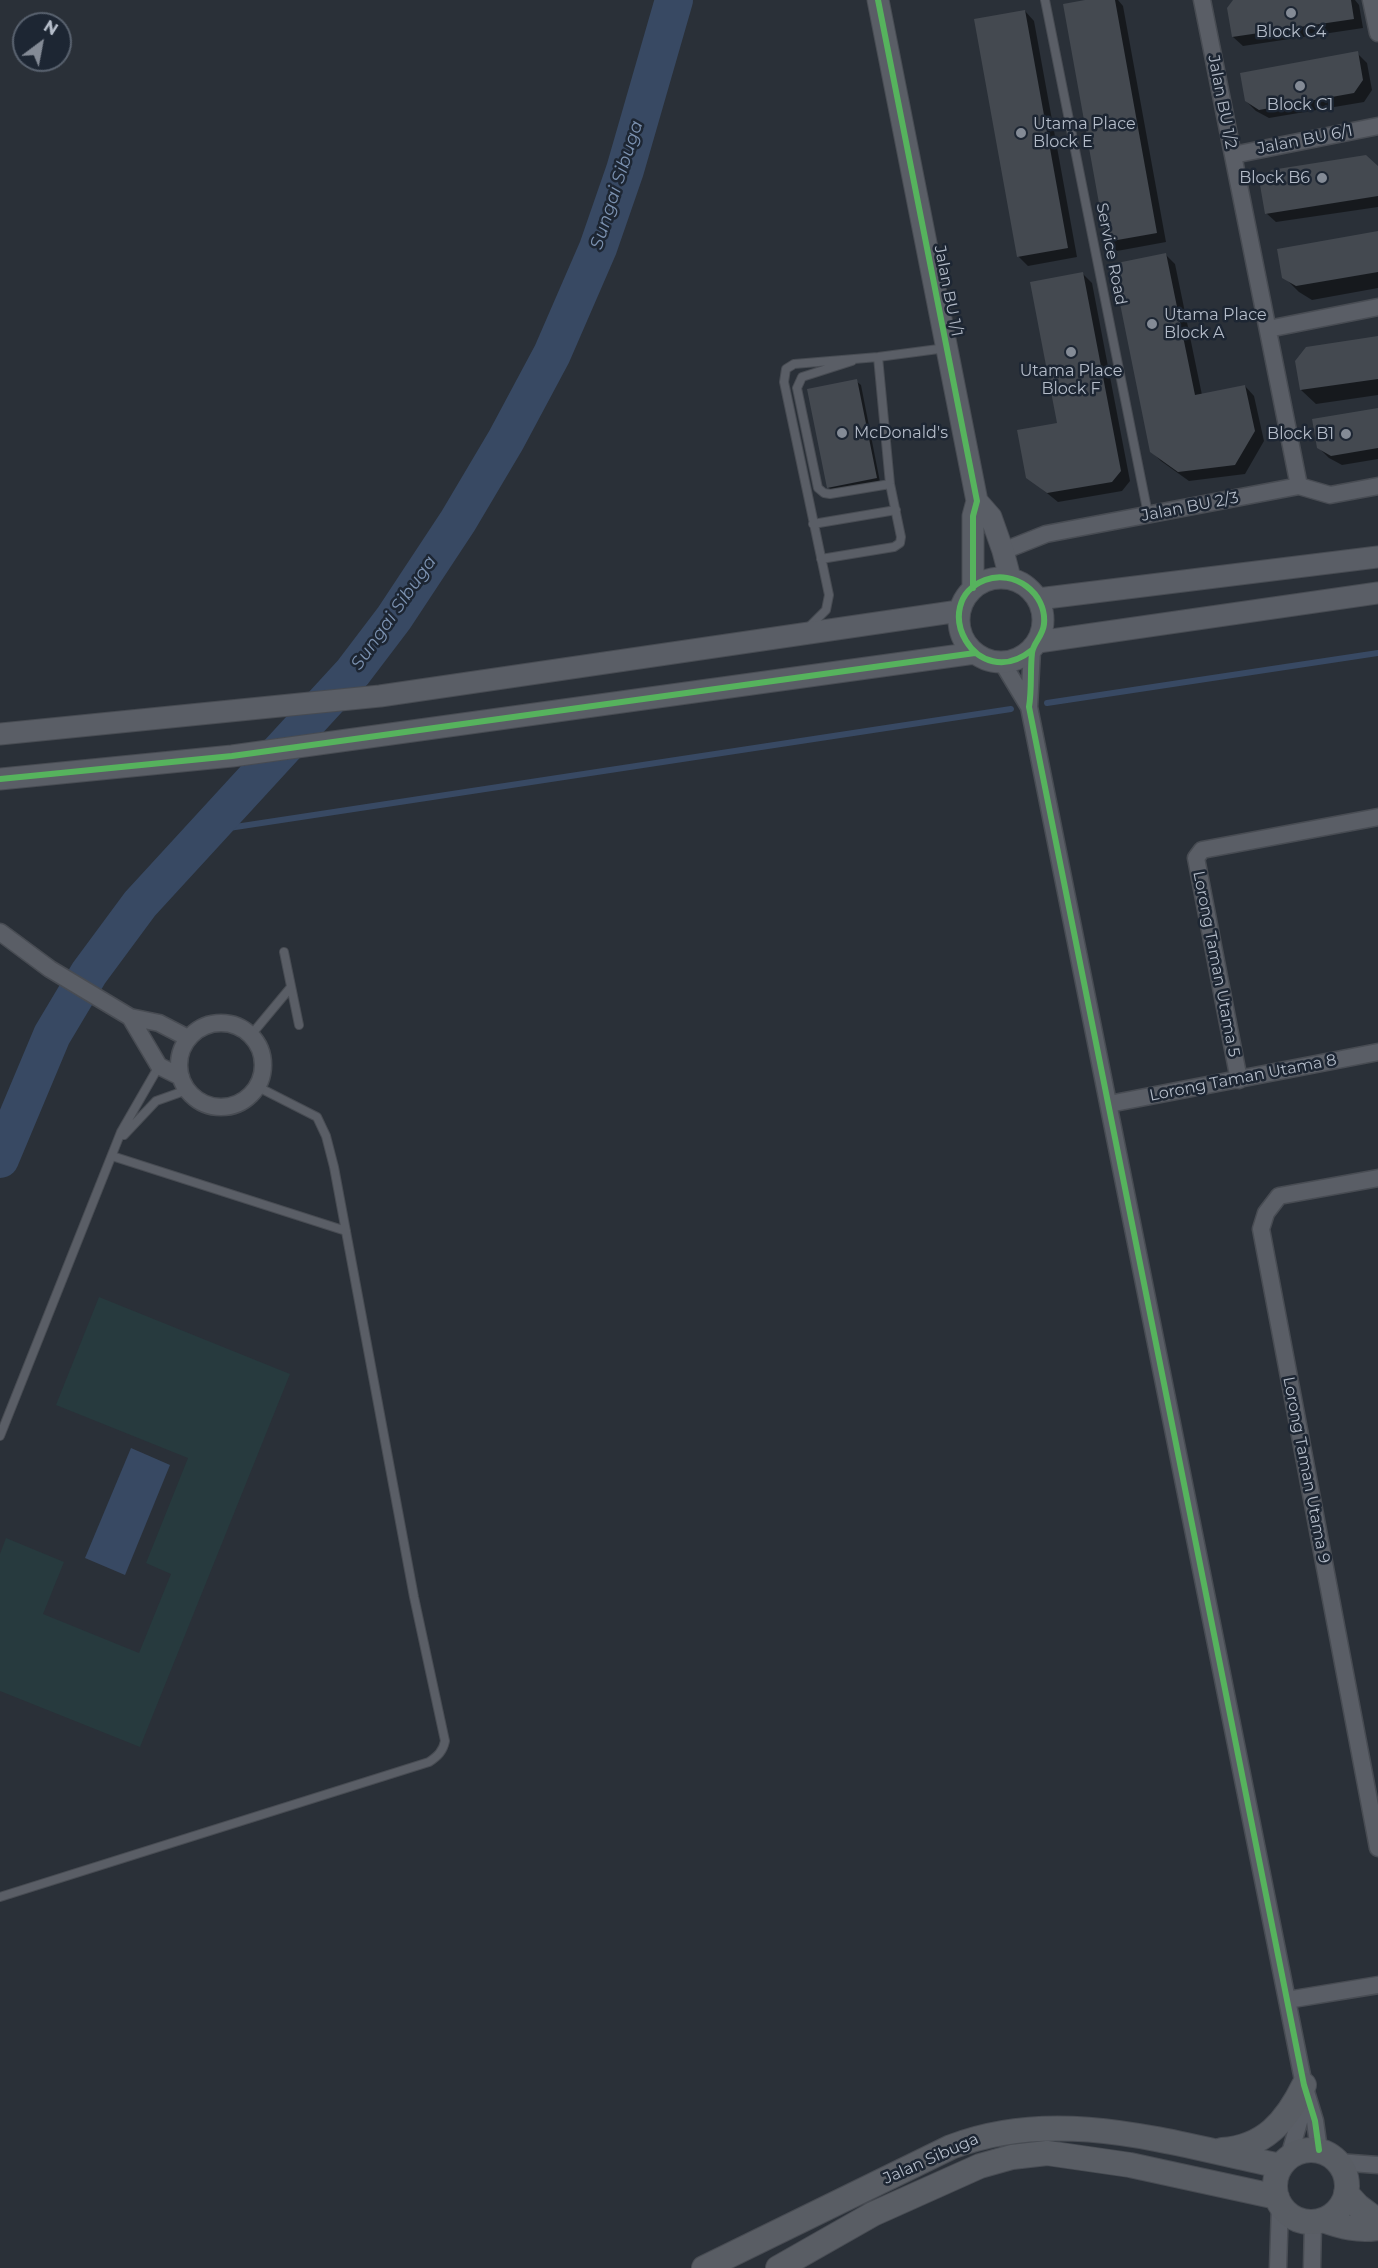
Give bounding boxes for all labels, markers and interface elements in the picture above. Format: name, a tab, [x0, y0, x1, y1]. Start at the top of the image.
marker: Block C4	[1284, 6, 1298, 20]
north arrow	[12, 12, 72, 72]
text: N	[40, 17, 61, 39]
place label: Block C4	[1256, 22, 1326, 42]
street label: Jalan BU 1/2	[1203, 53, 1241, 151]
marker: Block C1	[1293, 79, 1307, 93]
place label: Block C1	[1267, 95, 1333, 115]
place label: Utama Place Block E	[1033, 114, 1136, 152]
water label: Sungai Sibuga	[586, 118, 648, 252]
street label: Jalan BU 6/1	[1256, 121, 1354, 159]
marker: Utama Place Block E	[1014, 126, 1028, 140]
place label: Block B6	[1239, 168, 1310, 188]
marker: Block B6	[1315, 171, 1329, 185]
street label: Service Road	[1092, 201, 1130, 307]
street label: Jalan BU 1/1	[930, 244, 966, 338]
place label: Utama Place Block A	[1164, 305, 1267, 343]
marker: Utama Place Block A	[1145, 317, 1159, 331]
marker: Utama Place Block F	[1064, 345, 1078, 359]
place label: Utama Place Block F	[1020, 361, 1122, 399]
place label: McDonald's	[854, 423, 948, 443]
place label: Block B1	[1267, 424, 1334, 444]
marker: McDonald's	[835, 426, 849, 440]
marker: Block B1	[1339, 427, 1353, 441]
street label: Jalan BU 2/3	[1140, 488, 1240, 526]
water label: Sungai Sibuga	[347, 552, 441, 674]
street label: Lorong Taman Utama 5	[1189, 869, 1243, 1059]
street label: Lorong Taman Utama 8	[1148, 1050, 1338, 1106]
street label: Lorong Taman Utama 9	[1278, 1375, 1334, 1565]
street label: Jalan Sibuga	[880, 2129, 982, 2189]

